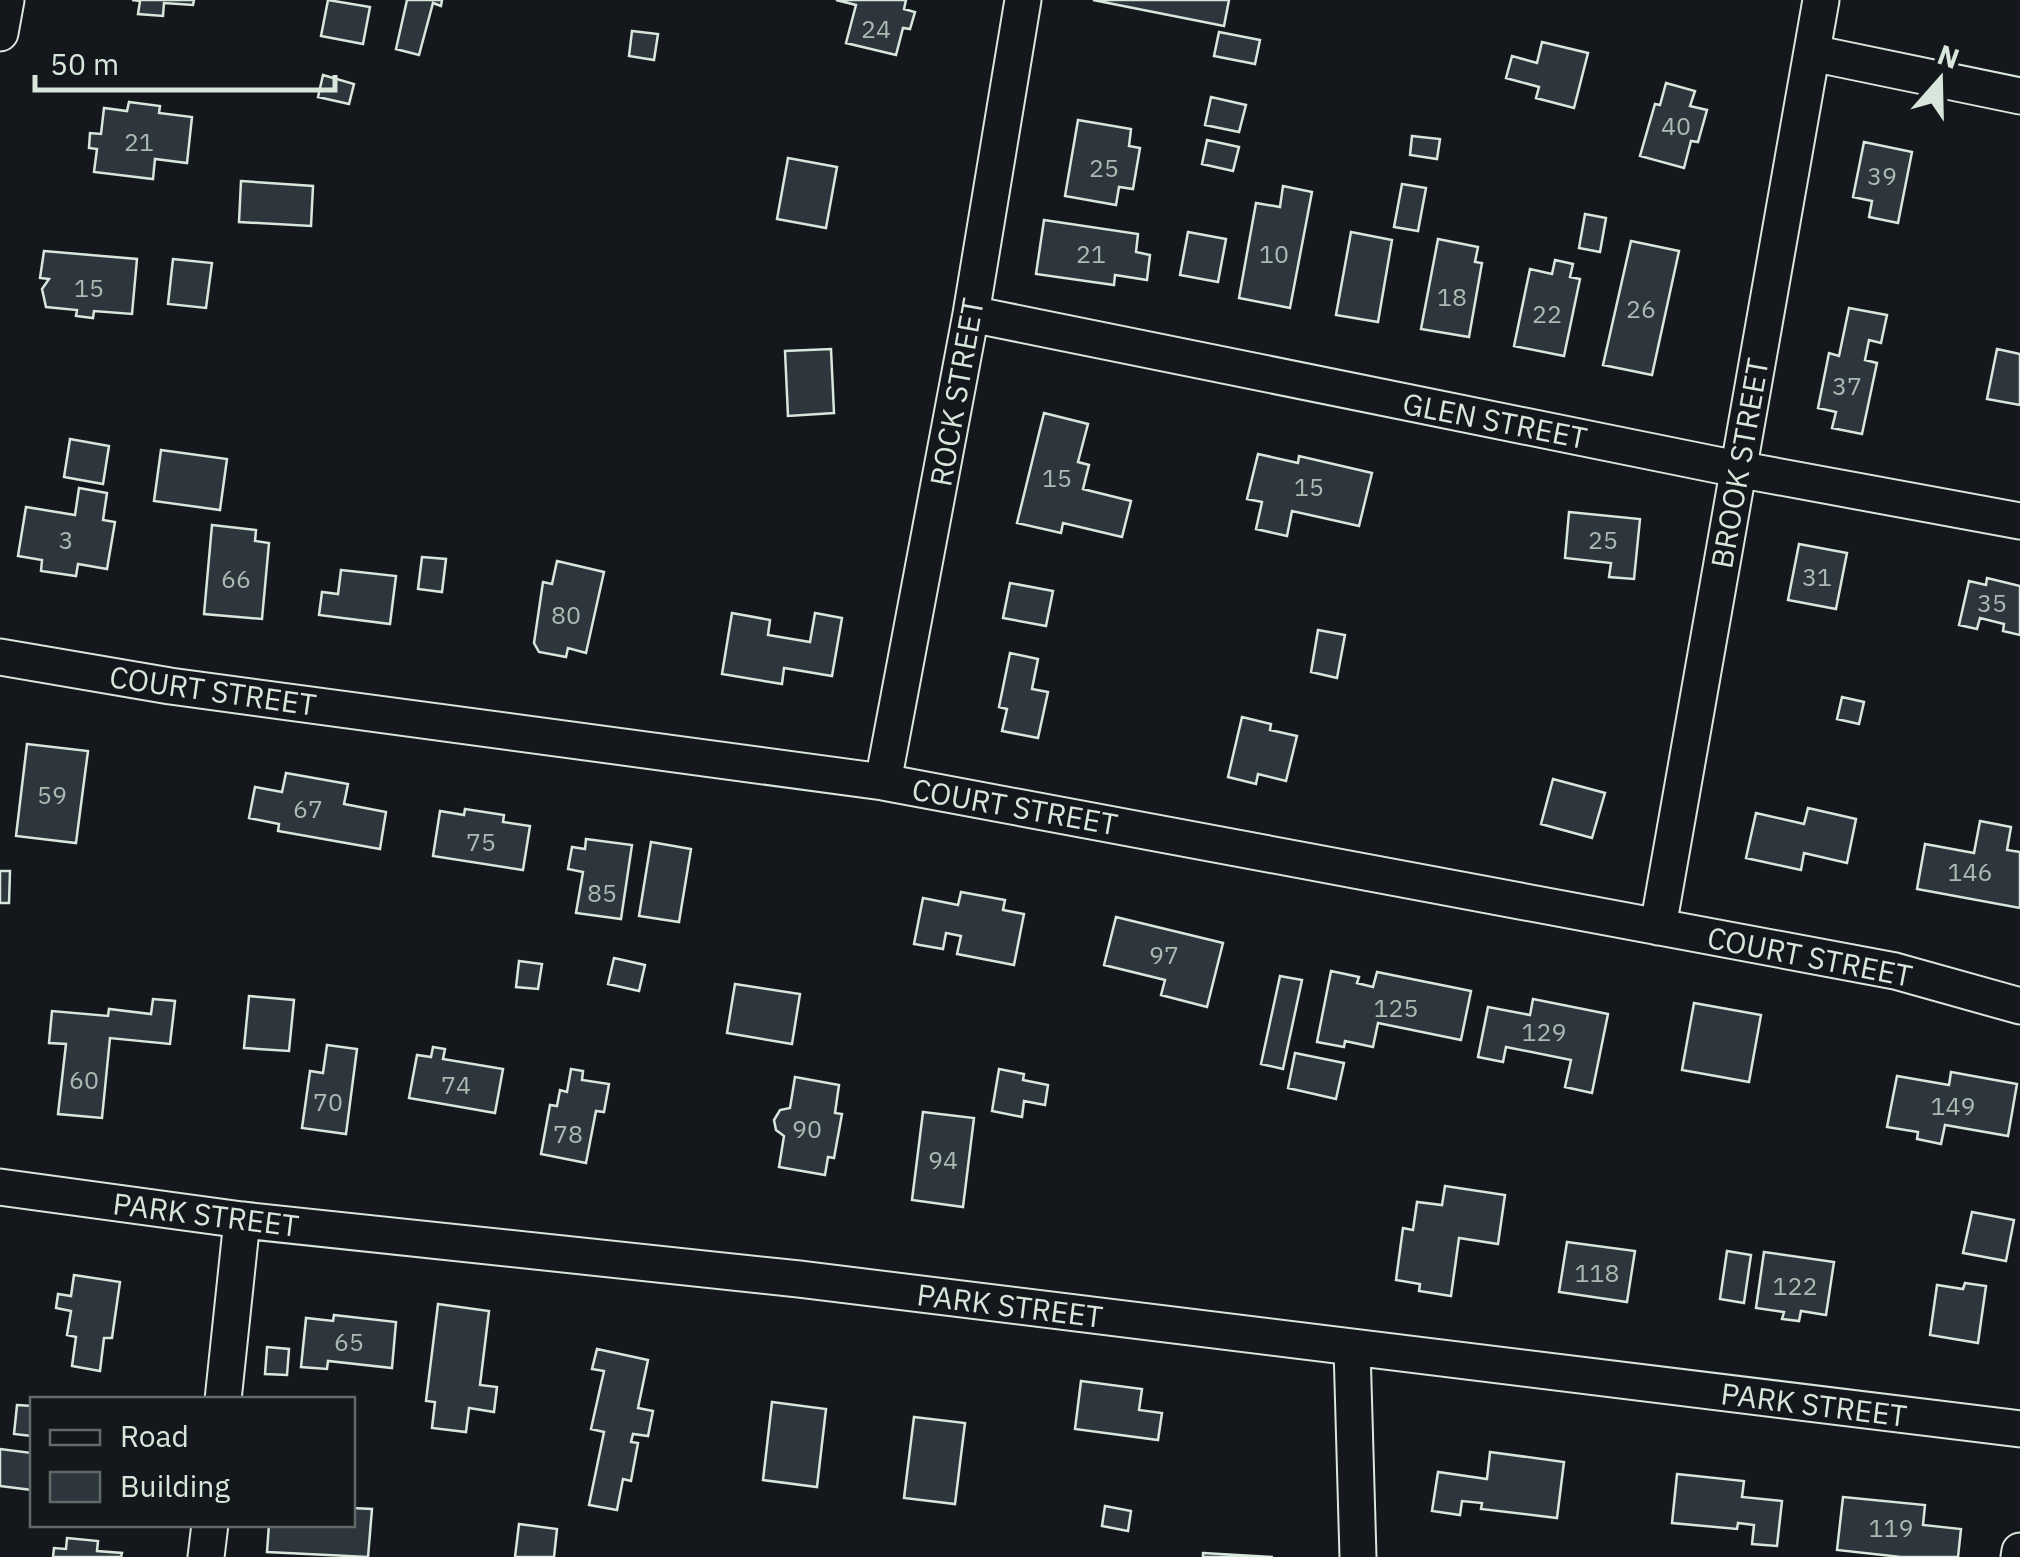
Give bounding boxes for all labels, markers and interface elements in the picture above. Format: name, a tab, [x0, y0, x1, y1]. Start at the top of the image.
house number: 24	[861, 12, 891, 45]
scale bar	[35, 30, 335, 92]
north arrow	[1890, 30, 1990, 130]
text: N	[1933, 35, 1965, 77]
text: 50 m	[50, 44, 119, 83]
house number: 40	[1661, 109, 1691, 142]
house number: 21	[124, 125, 154, 158]
house number: 25	[1089, 151, 1119, 184]
house number: 39	[1867, 159, 1897, 192]
house number: 21	[1076, 237, 1106, 270]
house number: 10	[1259, 237, 1289, 270]
house number: 15	[74, 271, 104, 304]
house number: 18	[1437, 280, 1467, 313]
house number: 26	[1626, 292, 1656, 325]
street label: ROCK STREET	[920, 295, 992, 489]
house number: 22	[1532, 297, 1562, 330]
street label: BROOK STREET	[1701, 355, 1777, 571]
house number: 37	[1832, 369, 1862, 402]
street label: GLEN STREET	[1399, 383, 1591, 457]
house number: 15	[1042, 461, 1072, 494]
house number: 15	[1294, 470, 1324, 503]
house number: 3	[58, 523, 74, 556]
house number: 25	[1588, 523, 1618, 556]
house number: 31	[1802, 560, 1832, 593]
house number: 66	[221, 562, 251, 595]
house number: 35	[1977, 586, 2007, 619]
house number: 80	[551, 598, 581, 631]
street label: COURT STREET	[107, 656, 319, 724]
street label: COURT STREET	[909, 769, 1121, 843]
house number: 59	[37, 778, 67, 811]
house number: 67	[293, 792, 323, 825]
house number: 75	[466, 825, 496, 858]
house number: 146	[1947, 855, 1993, 888]
house number: 85	[587, 876, 617, 909]
street label: COURT STREET	[1704, 917, 1916, 995]
house number: 97	[1149, 938, 1179, 971]
house number: 125	[1373, 991, 1419, 1024]
house number: 129	[1521, 1015, 1567, 1048]
house number: 60	[69, 1063, 99, 1096]
house number: 74	[441, 1068, 471, 1101]
house number: 70	[313, 1085, 343, 1118]
house number: 149	[1930, 1089, 1976, 1122]
house number: 90	[792, 1112, 822, 1145]
house number: 78	[553, 1117, 583, 1150]
house number: 94	[928, 1143, 958, 1176]
street label: PARK STREET	[111, 1183, 301, 1245]
house number: 118	[1574, 1256, 1620, 1289]
house number: 122	[1772, 1269, 1818, 1302]
street label: PARK STREET	[915, 1274, 1105, 1336]
house number: 65	[334, 1325, 364, 1358]
street label: PARK STREET	[1719, 1373, 1909, 1435]
legend	[30, 1397, 355, 1527]
text: Road	[120, 1416, 189, 1455]
text: Building	[120, 1466, 230, 1505]
house number: 119	[1868, 1511, 1914, 1544]

